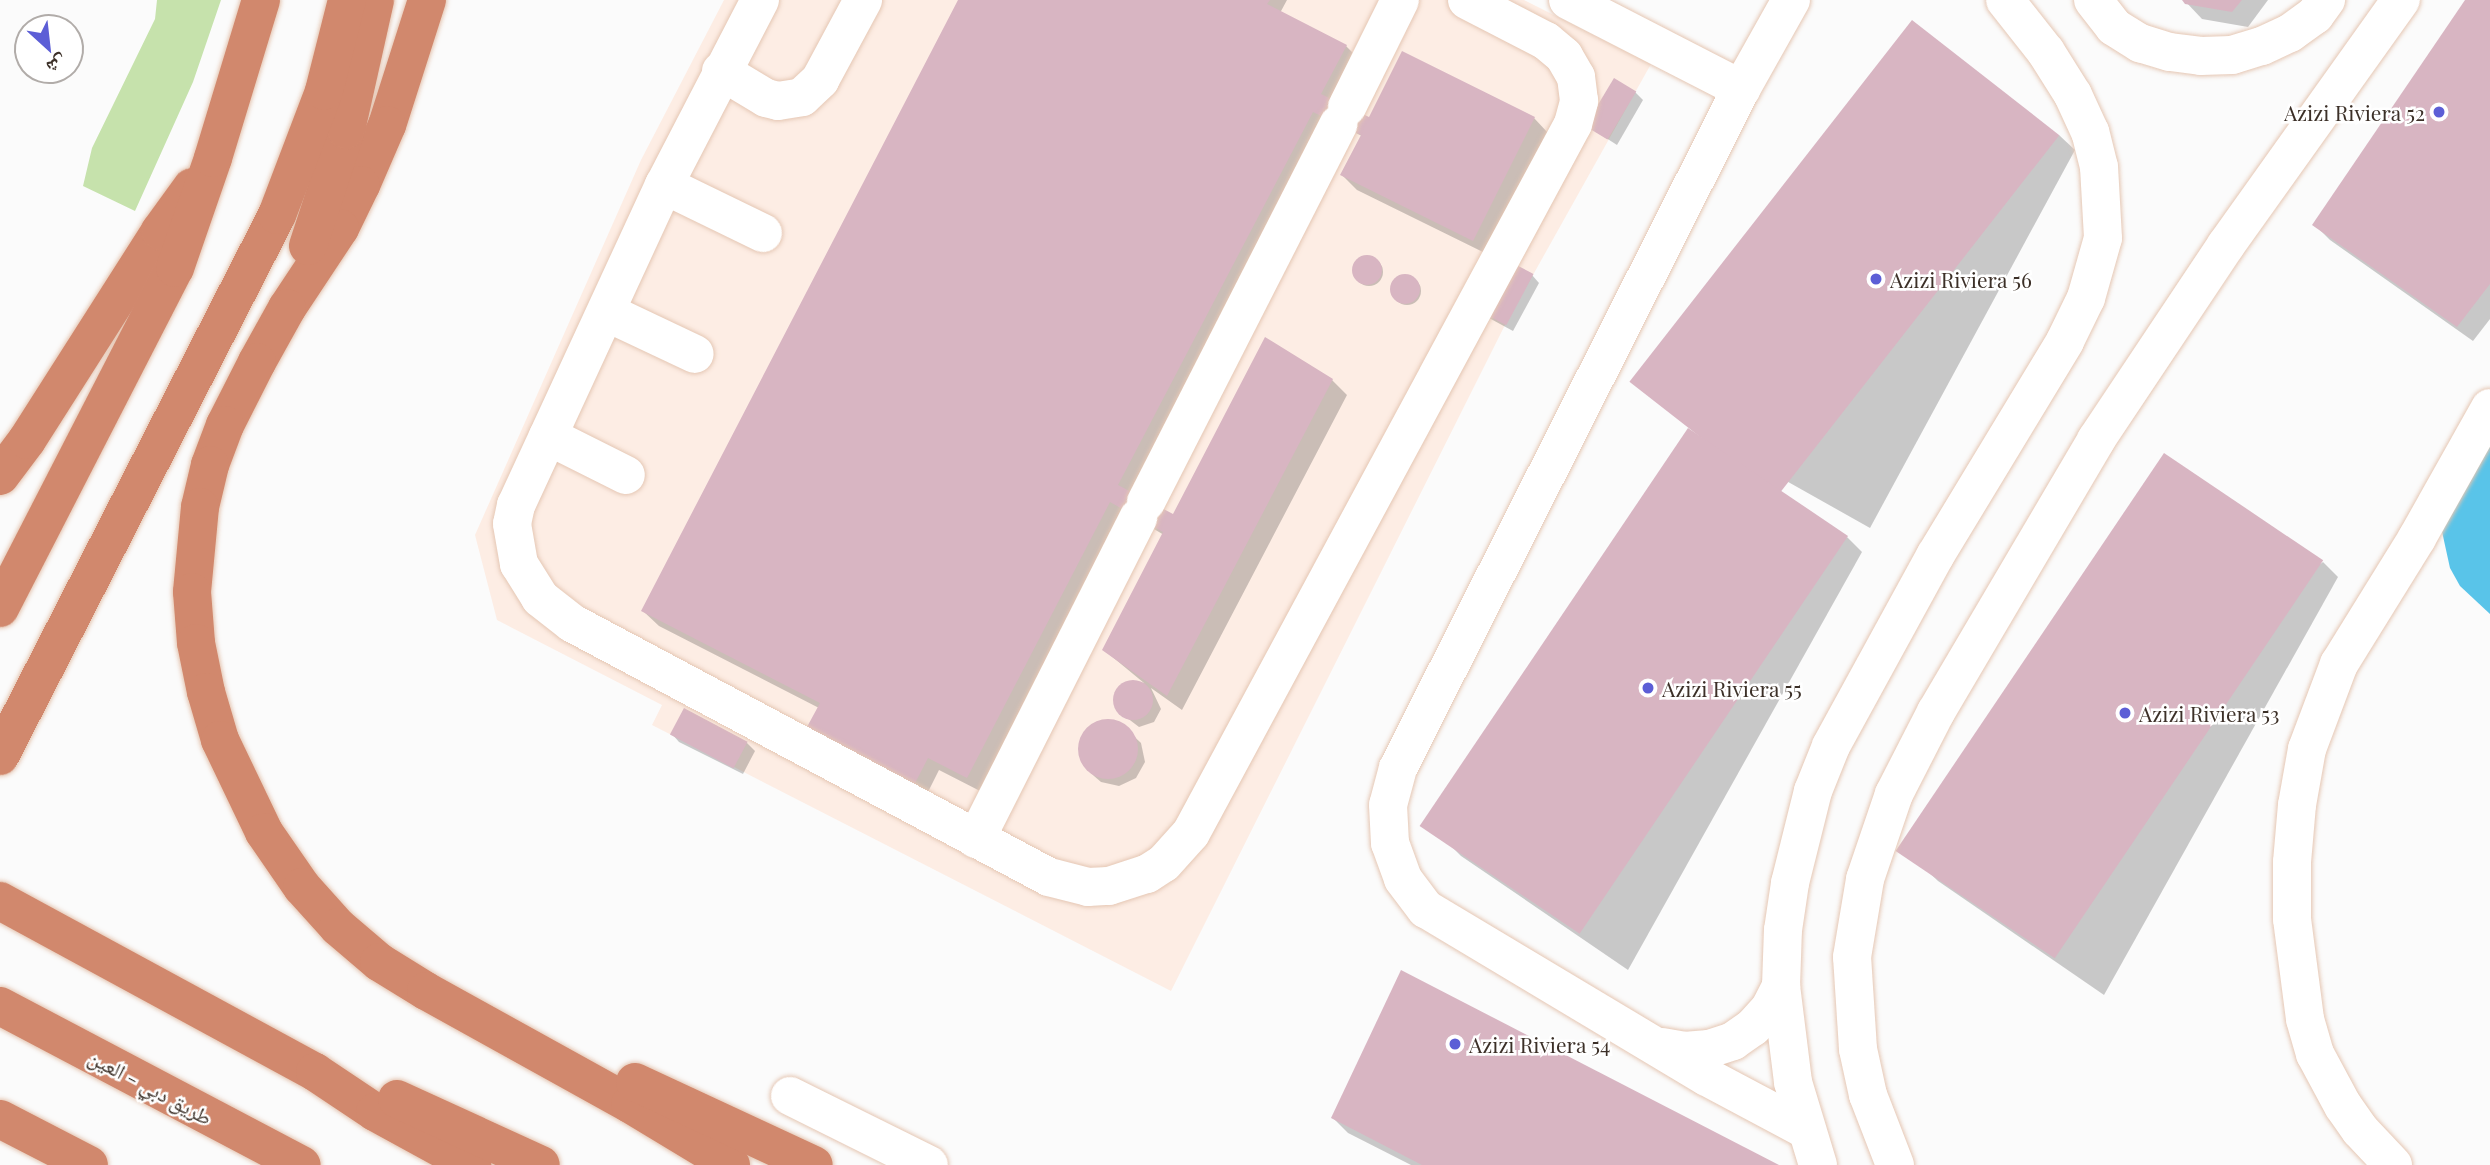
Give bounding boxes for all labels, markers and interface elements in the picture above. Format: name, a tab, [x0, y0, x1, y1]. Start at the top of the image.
north arrow	[14, 14, 84, 84]
text: ش	[43, 50, 73, 82]
place label: Azizi Riviera 52	[2284, 99, 2425, 125]
marker: Azizi Riviera 52	[2431, 104, 2447, 120]
place label: Azizi Riviera 56	[1890, 266, 2032, 292]
marker: Azizi Riviera 56	[1868, 271, 1884, 287]
place label: Azizi Riviera 55	[1662, 675, 1802, 701]
marker: Azizi Riviera 55	[1640, 680, 1656, 696]
place label: Azizi Riviera 53	[2139, 700, 2280, 726]
marker: Azizi Riviera 53	[2117, 705, 2133, 721]
place label: Azizi Riviera 54	[1469, 1031, 1611, 1057]
marker: Azizi Riviera 54	[1447, 1036, 1463, 1052]
street label: طريق دبي - العين	[85, 1043, 217, 1129]

